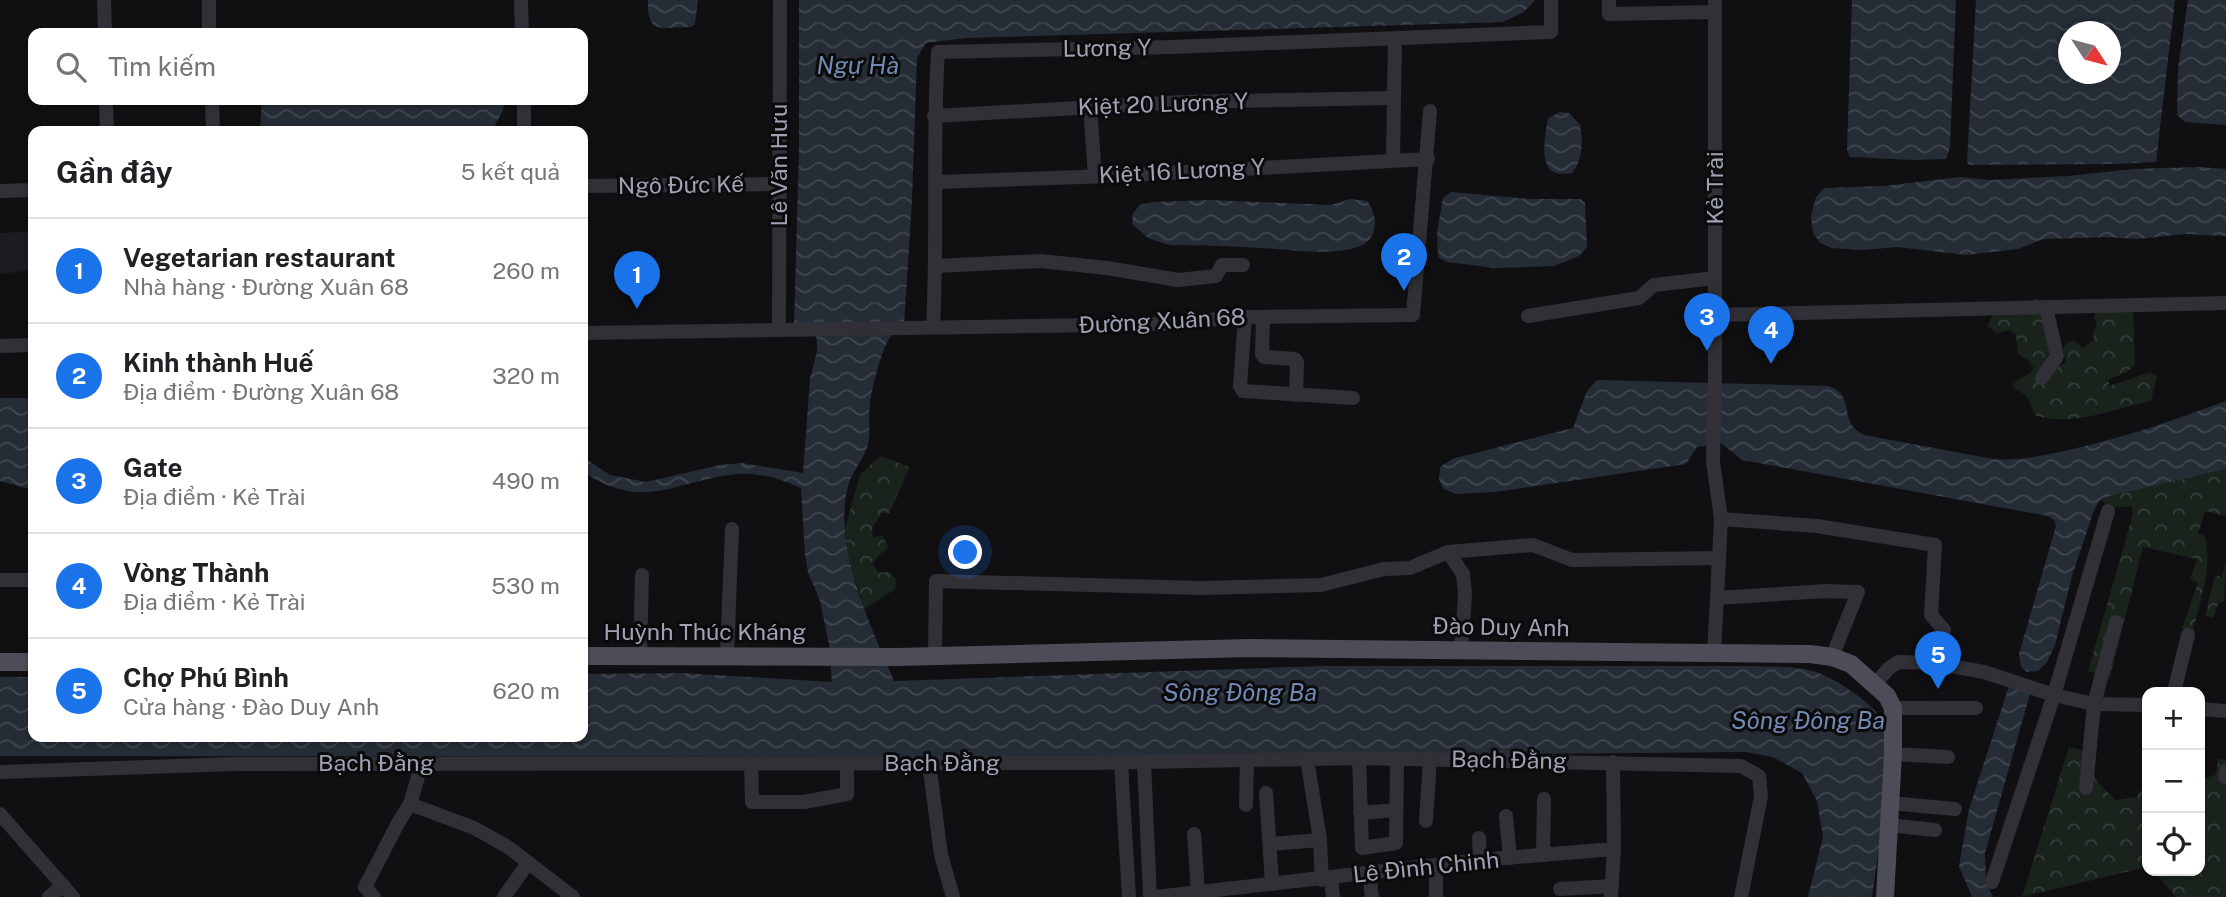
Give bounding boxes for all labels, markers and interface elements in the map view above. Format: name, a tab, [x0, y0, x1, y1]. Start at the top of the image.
north arrow	[2058, 21, 2121, 84]
search box	[28, 28, 588, 105]
street label: Lương Y	[1062, 33, 1152, 62]
icon: search	[52, 48, 90, 86]
text: Tìm kiếm	[108, 51, 216, 82]
water label: Ngự Hà	[817, 51, 899, 79]
street label: Kiệt 20 Lương Y	[1077, 87, 1249, 120]
street label: Lê Văn Hưu	[765, 104, 792, 226]
street label: Kẻ Trài	[1701, 151, 1728, 225]
street label: Kiệt 16 Lương Y	[1098, 153, 1266, 188]
text: Gần đây	[56, 154, 173, 190]
text: 5 kết quả	[461, 158, 560, 185]
street label: Ngô Đức Kế	[618, 170, 744, 199]
pin: 2	[1381, 233, 1427, 291]
text: Vegetarian restaurant	[123, 242, 396, 273]
pin: 1	[614, 251, 660, 309]
text: 1	[74, 257, 84, 284]
text: 260 m	[493, 257, 560, 284]
text: Nhà hàng · Đường Xuân 68	[123, 273, 409, 300]
pin: 3	[1684, 293, 1730, 351]
street label: Đường Xuân 68	[1078, 303, 1246, 338]
pin: 4	[1748, 306, 1794, 364]
text: Kinh thành Huế	[123, 347, 313, 378]
text: 2	[72, 362, 86, 389]
text: 320 m	[492, 362, 560, 389]
text: Địa điểm · Đường Xuân 68	[123, 378, 399, 405]
text: Gate	[123, 452, 182, 483]
text: 3	[71, 467, 87, 494]
text: 490 m	[492, 467, 560, 494]
text: Địa điểm · Kẻ Trài	[123, 483, 305, 510]
your location	[948, 535, 982, 569]
text: Vòng Thành	[123, 557, 269, 588]
text: 4	[71, 572, 87, 599]
text: 530 m	[491, 572, 560, 599]
text: Địa điểm · Kẻ Trài	[123, 588, 305, 615]
street label: Đào Duy Anh	[1432, 612, 1570, 641]
street label: Huỳnh Thúc Kháng	[604, 618, 806, 645]
pin: 5	[1915, 631, 1961, 689]
text: Chợ Phú Bình	[123, 662, 289, 693]
text: 5	[71, 677, 87, 704]
text: 620 m	[492, 677, 560, 704]
water label: Sông Đông Ba	[1163, 678, 1317, 706]
map controls	[2142, 687, 2205, 876]
button: +	[2142, 687, 2205, 750]
text: Cửa hàng · Đào Duy Anh	[123, 693, 379, 720]
water label: Sông Đông Ba	[1731, 706, 1885, 734]
street label: Bạch Đằng	[1451, 745, 1567, 774]
street label: Bạch Đằng	[318, 749, 434, 776]
street label: Bạch Đằng	[884, 749, 1000, 776]
button: −	[2142, 750, 2205, 813]
button: locate	[2142, 813, 2205, 876]
street label: Lê Đình Chinh	[1352, 845, 1500, 888]

